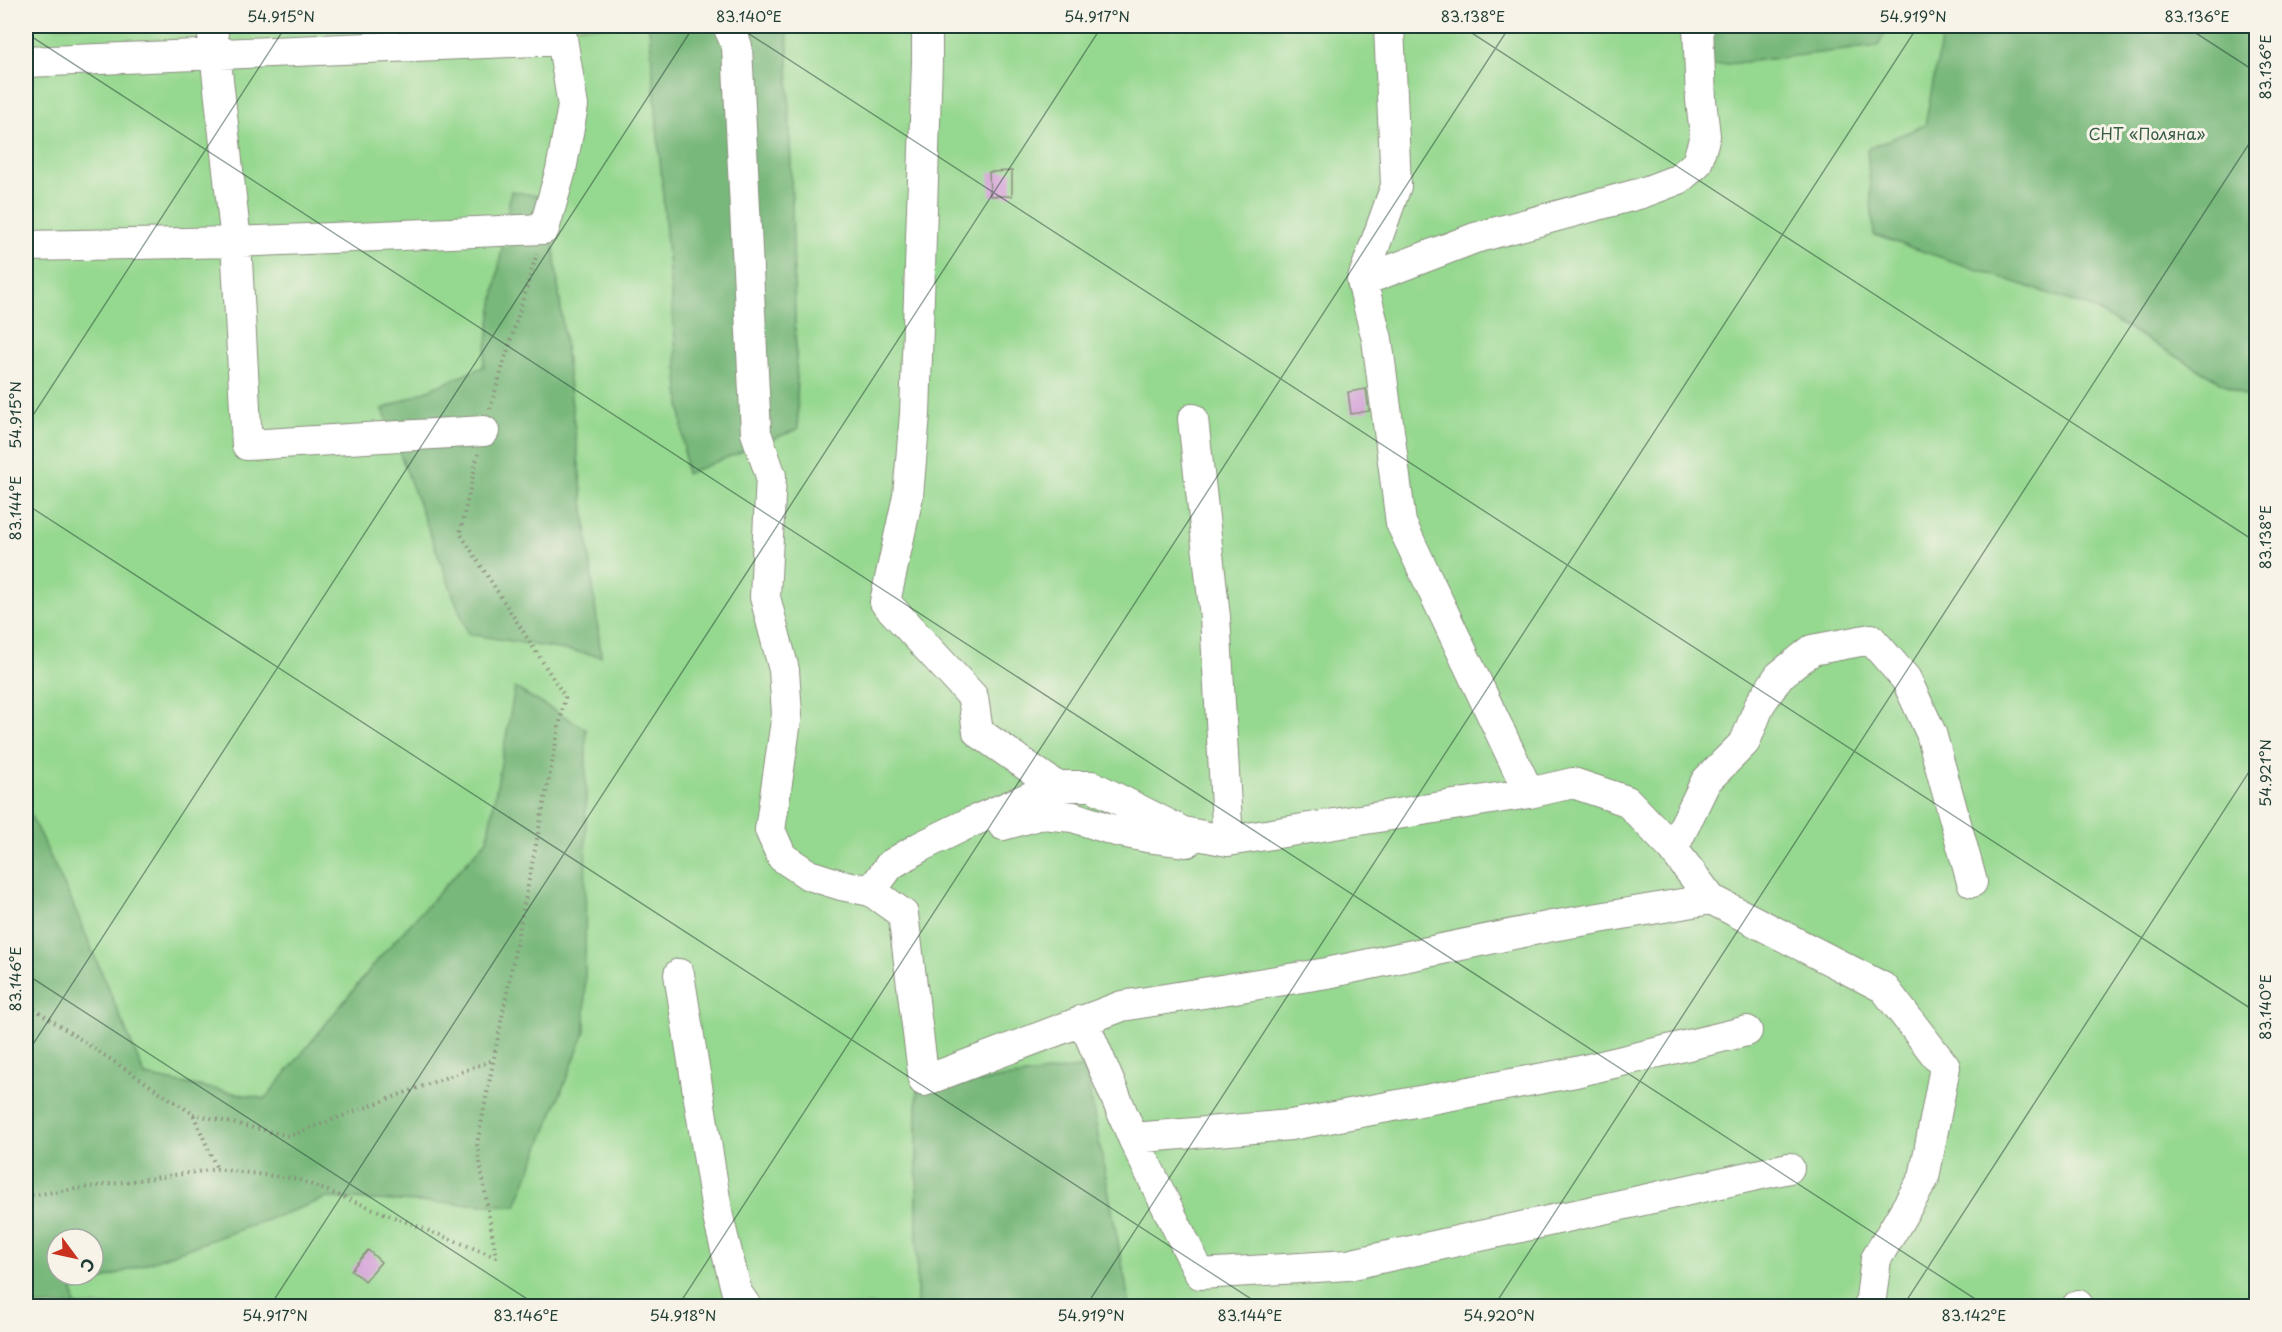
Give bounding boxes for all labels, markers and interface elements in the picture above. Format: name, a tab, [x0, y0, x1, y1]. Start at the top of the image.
text: 54.915°N	[247, 4, 315, 27]
text: 83.140°E	[716, 4, 782, 27]
text: 54.917°N	[1064, 4, 1130, 27]
text: 83.138°E	[1441, 4, 1505, 27]
text: 54.919°N	[1879, 4, 1947, 27]
text: 83.136°E	[2164, 4, 2230, 27]
text: 83.136°E	[2253, 34, 2276, 100]
park label: СНТ «Поляна»	[2089, 121, 2205, 145]
text: 54.915°N	[3, 381, 26, 449]
text: 83.144°E	[3, 476, 26, 540]
text: 83.138°E	[2253, 505, 2276, 569]
text: 54.921°N	[2253, 739, 2276, 807]
text: 83.146°E	[3, 946, 26, 1012]
text: 83.140°E	[2253, 974, 2276, 1040]
north arrow	[45, 1227, 105, 1287]
text: С	[75, 1254, 102, 1277]
text: 54.917°N	[242, 1303, 308, 1326]
text: 83.146°E	[493, 1303, 559, 1326]
text: 54.918°N	[649, 1303, 717, 1326]
text: 54.919°N	[1057, 1303, 1125, 1326]
text: 83.144°E	[1218, 1303, 1282, 1326]
text: 54.920°N	[1463, 1303, 1535, 1326]
text: 83.142°E	[1942, 1303, 2006, 1326]

